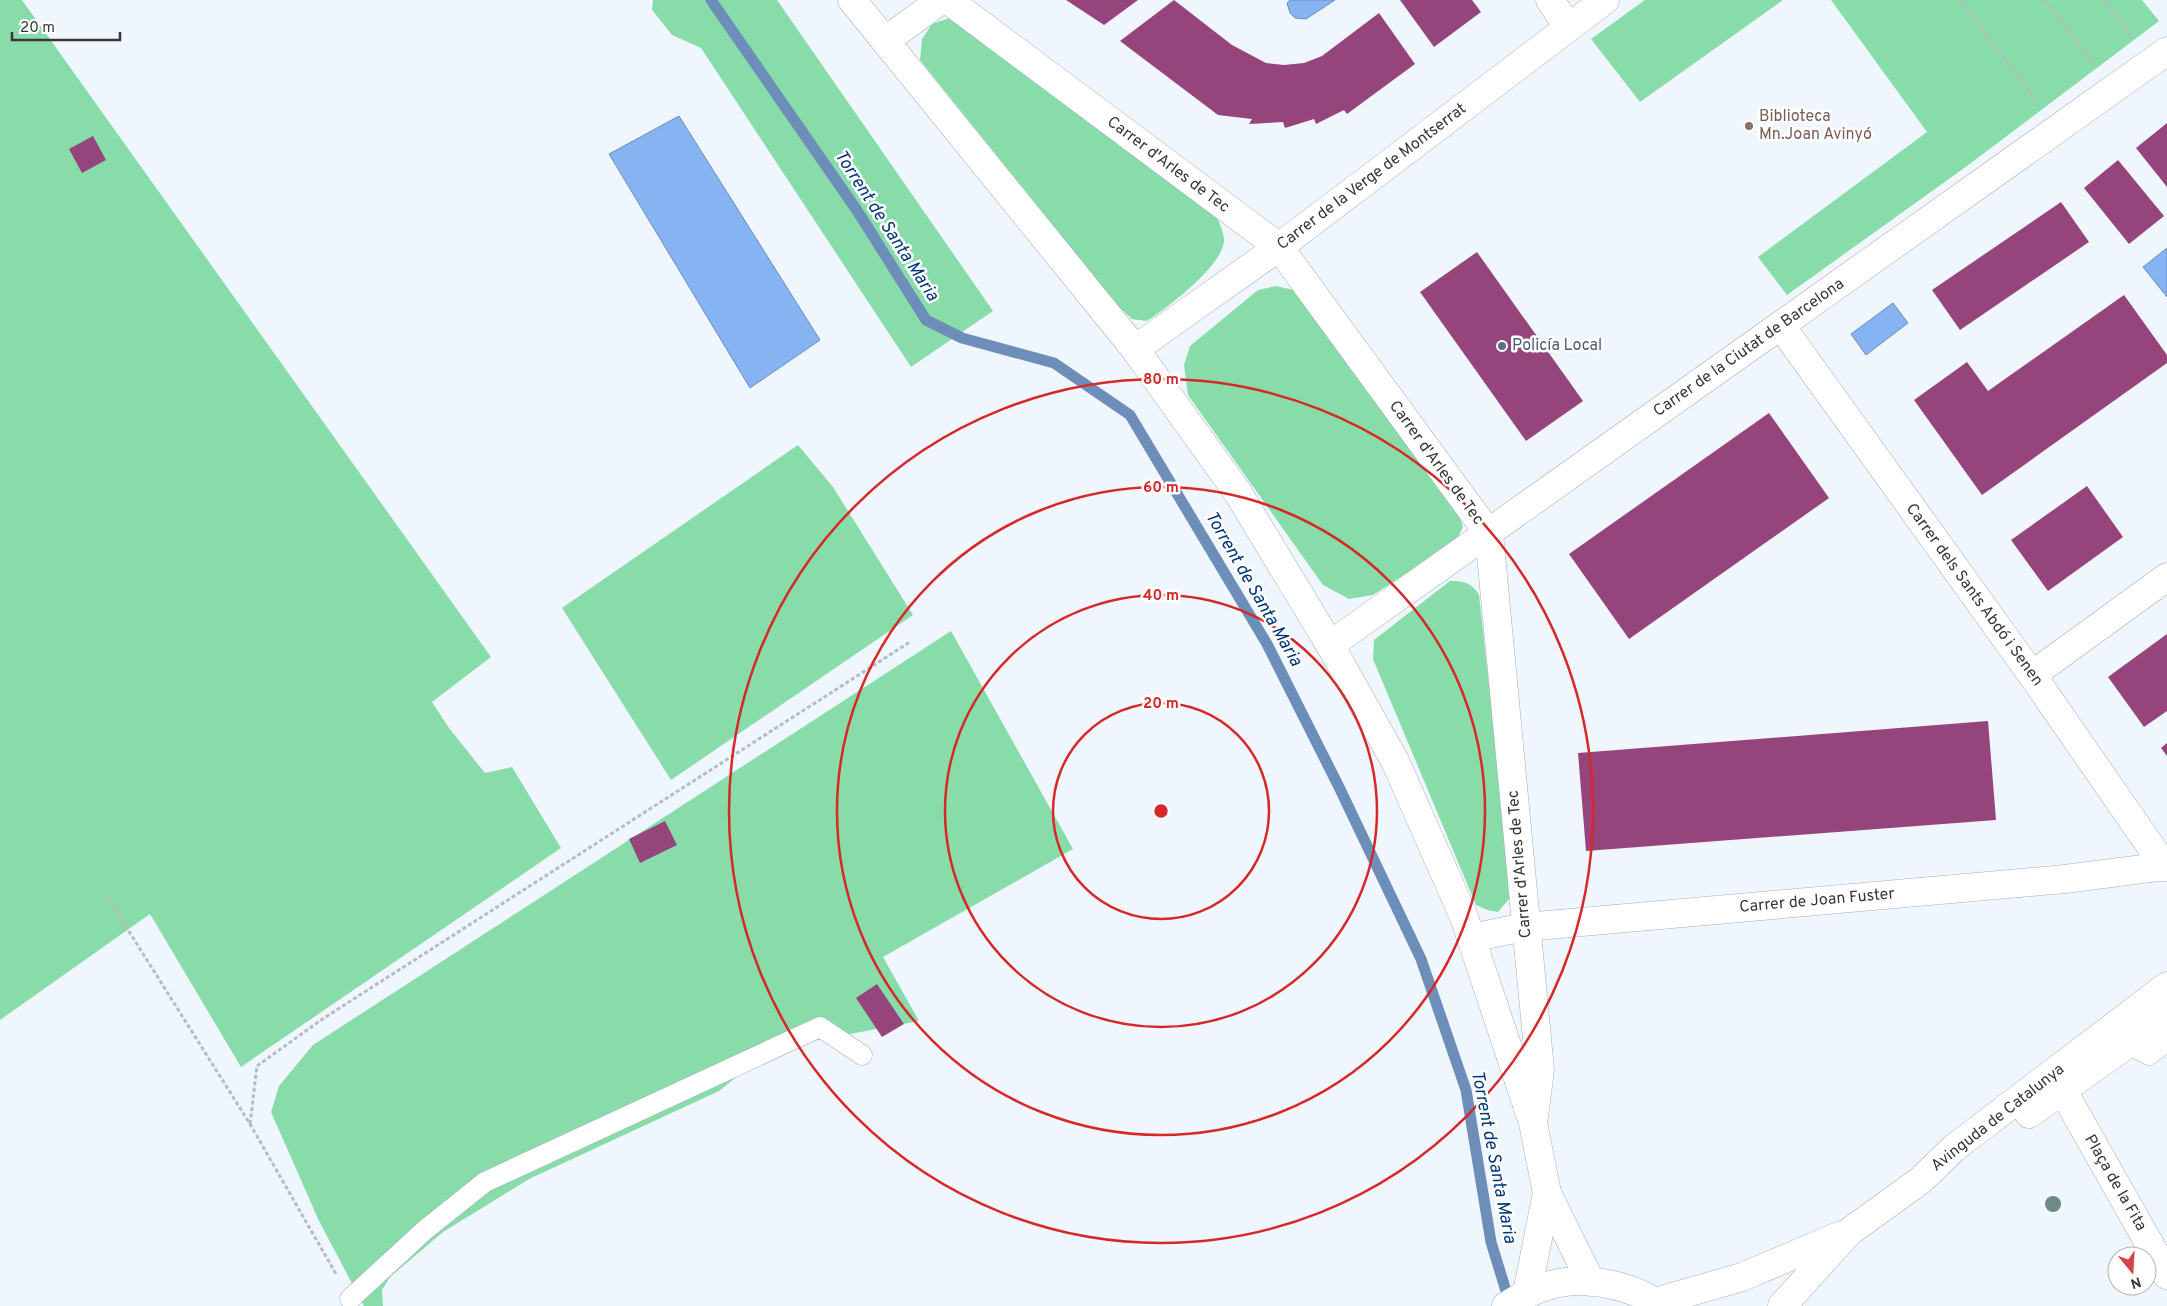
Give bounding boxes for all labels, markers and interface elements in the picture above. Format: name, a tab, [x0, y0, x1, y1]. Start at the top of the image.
scale bar	[12, 10, 120, 42]
text: 20 m	[20, 19, 55, 38]
street label: Carrer de la Verge de Montserrat	[1273, 99, 1471, 255]
place label: Biblioteca Mn.Joan Avinyó	[1759, 107, 1872, 145]
street label: Carrer d'Arles de Tec	[1103, 112, 1233, 218]
marker: Biblioteca Mn.Joan Avinyó	[1743, 120, 1755, 132]
water label: Torrent de Santa Maria	[829, 146, 944, 306]
street label: Carrer de la Ciutat de Barcelona	[1650, 274, 1848, 422]
place label: Policía Local	[1512, 336, 1602, 356]
marker: Policía Local	[1496, 340, 1508, 352]
text: 80 m	[1143, 371, 1179, 390]
street label: Carrer d'Arles de Tec	[1384, 397, 1488, 529]
text: 60 m	[1143, 479, 1179, 498]
street label: Carrer dels Sants Abdó i Senen	[1901, 500, 2047, 690]
water label: Torrent de Santa Maria	[1199, 507, 1307, 671]
text: 40 m	[1143, 587, 1179, 606]
text: 20 m	[1143, 695, 1179, 714]
street label: Carrer d'Arles de Tec	[1504, 789, 1536, 939]
centre of rings	[1152, 802, 1170, 820]
street label: Carrer de Joan Fuster	[1738, 884, 1896, 918]
street label: Avinguda de Catalunya	[1927, 1060, 2069, 1176]
water label: Torrent de Santa Maria	[1465, 1069, 1521, 1246]
street label: Plaça de la Fita	[2079, 1131, 2151, 1235]
north arrow	[2107, 1246, 2157, 1296]
text: N	[2128, 1272, 2143, 1292]

